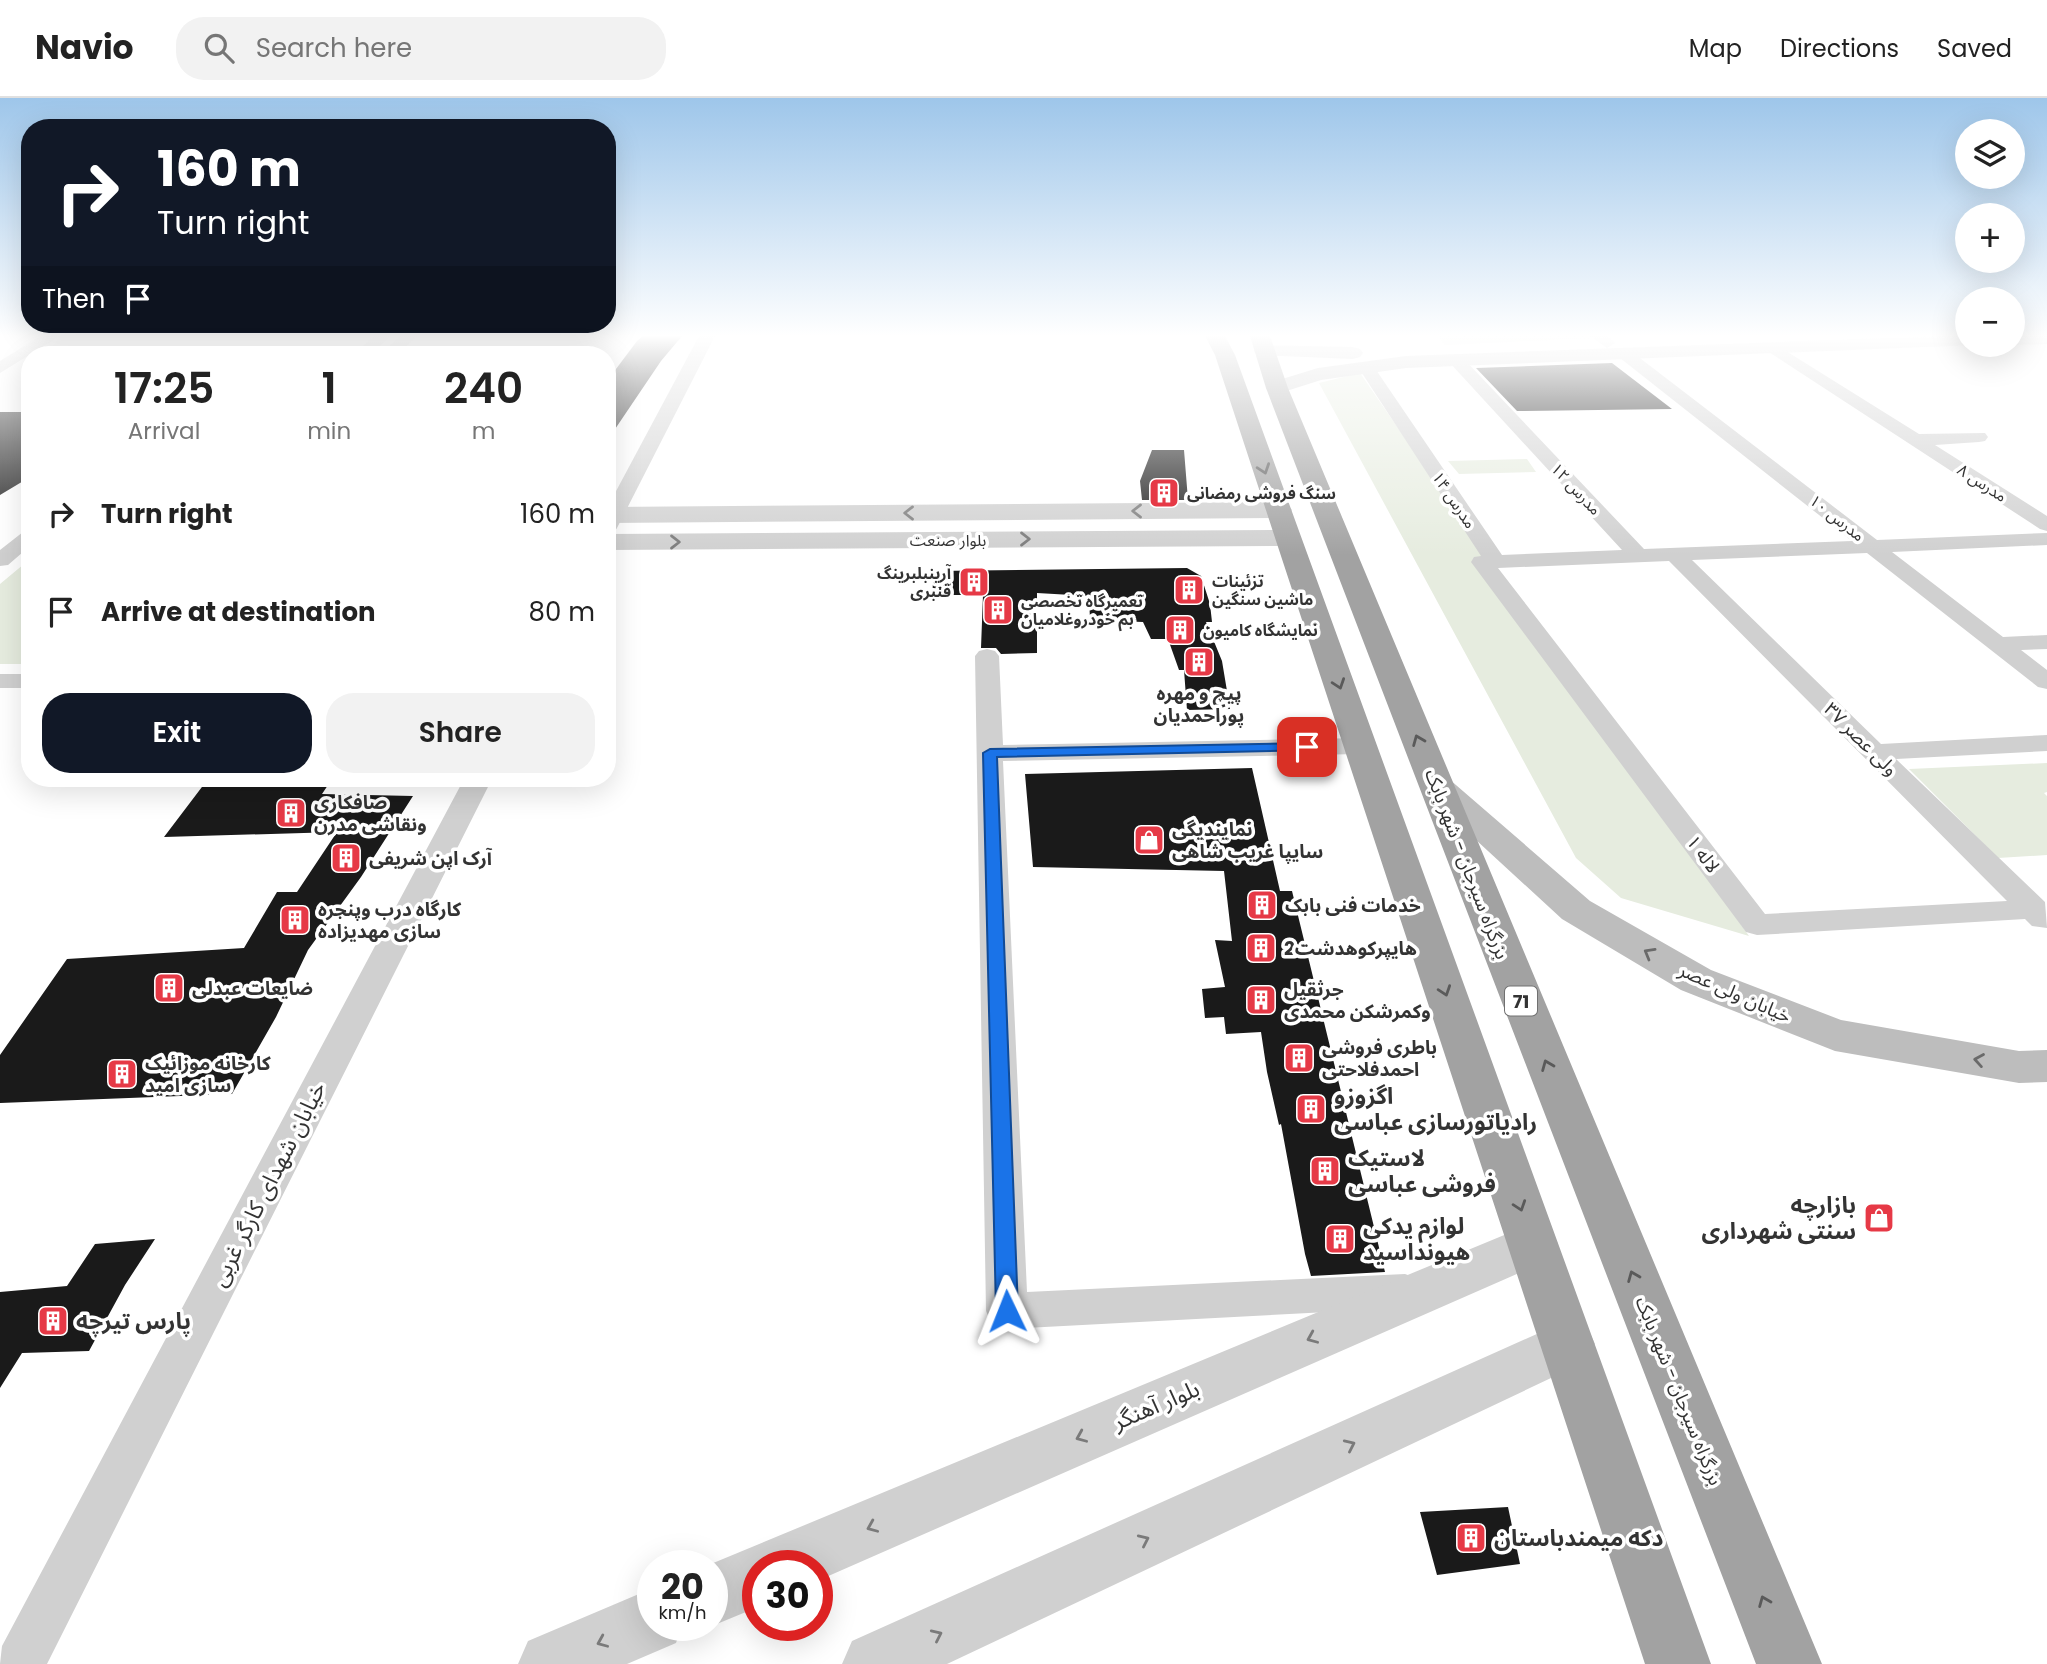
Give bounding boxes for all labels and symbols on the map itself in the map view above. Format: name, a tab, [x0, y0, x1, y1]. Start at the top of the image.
street label: مدرس ۱۲	[1546, 458, 1606, 520]
street label: مدرس ۸	[1953, 458, 2011, 508]
one-way arrow	[1256, 462, 1270, 474]
street label: مدرس ۱۴	[1427, 467, 1481, 533]
building icon: سنگ فروشی رمضانی	[1147, 476, 1181, 510]
place label: سنگ فروشی رمضانی	[1187, 482, 1336, 505]
street label: مدرس ۱۰	[1805, 489, 1869, 547]
one-way arrow	[1131, 504, 1142, 519]
one-way arrow	[904, 505, 914, 521]
street label: بلوار صنعت	[910, 529, 986, 552]
one-way arrow	[1021, 531, 1031, 547]
one-way arrow	[671, 534, 681, 550]
place label: آرینبلبرینگ قنبری	[877, 562, 952, 603]
building icon: آرینبلبرینگ قنبری	[957, 565, 991, 599]
place label: تزئینات ماشین سنگین	[1212, 570, 1313, 611]
building icon: تزئینات ماشین سنگین	[1172, 573, 1206, 607]
place label: تعمیرگاه تخصصی بم خودروغلامیان	[1021, 590, 1143, 632]
building icon: تعمیرگاه تخصصی بم خودروغلامیان	[981, 593, 1015, 627]
building icon: نمایشگاه کامیون	[1163, 613, 1197, 647]
place label: نمایشگاه کامیون	[1203, 619, 1318, 642]
building icon: پیچ و مهره پوراحمدیان	[1182, 645, 1216, 679]
one-way arrow	[1331, 677, 1345, 689]
place label: پیچ و مهره پوراحمدیان	[1154, 680, 1244, 729]
street label: ولی عصر ۳۷	[1818, 696, 1904, 782]
pin	[1277, 717, 1337, 777]
one-way arrow	[1413, 735, 1427, 747]
street label: بزرگراه سیرجان - شهر بابک	[1418, 765, 1516, 963]
place label: صافکاری ونقاشی مدرن	[314, 789, 427, 838]
building icon: صافکاری ونقاشی مدرن	[274, 796, 308, 830]
place label: نمایندیگی سایپا غریب شاهی	[1172, 816, 1323, 865]
shop icon: نمایندیگی سایپا غریب شاهی	[1132, 823, 1166, 857]
street label: لاله ۱	[1680, 829, 1726, 879]
building icon: آرک اپن شریفی	[329, 841, 363, 875]
place label: آرک اپن شریفی	[369, 845, 493, 872]
building icon: خدمات فنی بابک	[1245, 888, 1279, 922]
place label: خدمات فنی بابک	[1285, 892, 1421, 919]
place label: کارگاه درب وپنجره سازی مهدیزاده	[318, 896, 462, 945]
building icon: کارگاه درب وپنجره سازی مهدیزاده	[278, 903, 312, 937]
building icon: هایپرکوهدشت2	[1244, 931, 1278, 965]
place label: هایپرکوهدشت2	[1284, 935, 1417, 962]
one-way arrow	[1644, 948, 1657, 961]
street label: خیابان ولی عصر	[1674, 956, 1795, 1030]
building icon: ضایعات عبدلی	[152, 971, 186, 1005]
place label: ضایعات عبدلی	[192, 975, 313, 1002]
place label: جرثقیل وکمرشکن محمدی	[1284, 976, 1431, 1025]
building icon: جرثقیل وکمرشکن محمدی	[1244, 983, 1278, 1017]
one-way arrow	[1437, 985, 1451, 997]
road number: 71	[1505, 986, 1537, 1016]
place label: باطری فروشی احمدفلاحتی	[1322, 1034, 1437, 1083]
building icon: باطری فروشی احمدفلاحتی	[1282, 1041, 1316, 1075]
place label: کارخانه موزائیک سازی امید	[145, 1050, 271, 1099]
one-way arrow	[1973, 1053, 1985, 1068]
building icon: کارخانه موزائیک سازی امید	[105, 1057, 139, 1091]
one-way arrow	[1542, 1060, 1556, 1072]
street label: خیابان شهدای کارگر غربی	[202, 1076, 334, 1292]
place label: اگزوزو رادیاتورسازی عباسی	[1334, 1080, 1537, 1138]
building icon: اگزوزو رادیاتورسازی عباسی	[1294, 1092, 1328, 1126]
place label: لاستیک فروشی عباسی	[1348, 1142, 1496, 1200]
building icon: لاستیک فروشی عباسی	[1308, 1154, 1342, 1188]
place label: بازارچه سنتی شهرداری	[1702, 1189, 1856, 1247]
one-way arrow	[1512, 1200, 1526, 1212]
shop icon: بازارچه سنتی شهرداری	[1862, 1201, 1896, 1235]
place label: لوازم یدکی هیونداسید	[1363, 1210, 1470, 1268]
building icon: لوازم یدکی هیونداسید	[1323, 1222, 1357, 1256]
one-way arrow	[1627, 1271, 1641, 1283]
position arrow	[970, 1274, 1044, 1348]
street label: بزرگراه سیرجان - شهر بابک	[1629, 1293, 1729, 1489]
building icon: پارس تیرچه	[36, 1304, 70, 1338]
place label: پارس تیرچه	[76, 1305, 191, 1337]
one-way arrow	[1307, 1330, 1319, 1344]
street label: بلوار آهنگر	[1107, 1372, 1204, 1438]
one-way arrow	[1075, 1429, 1087, 1443]
one-way arrow	[1343, 1439, 1355, 1453]
one-way arrow	[866, 1519, 879, 1533]
building icon: دکه میمندباستان	[1454, 1521, 1488, 1555]
place label: دکه میمندباستان	[1494, 1522, 1663, 1554]
one-way arrow	[1137, 1534, 1149, 1548]
speed limit sign: 30	[742, 1550, 833, 1641]
one-way arrow	[1758, 1595, 1772, 1607]
one-way arrow	[930, 1630, 942, 1644]
one-way arrow	[597, 1634, 609, 1648]

